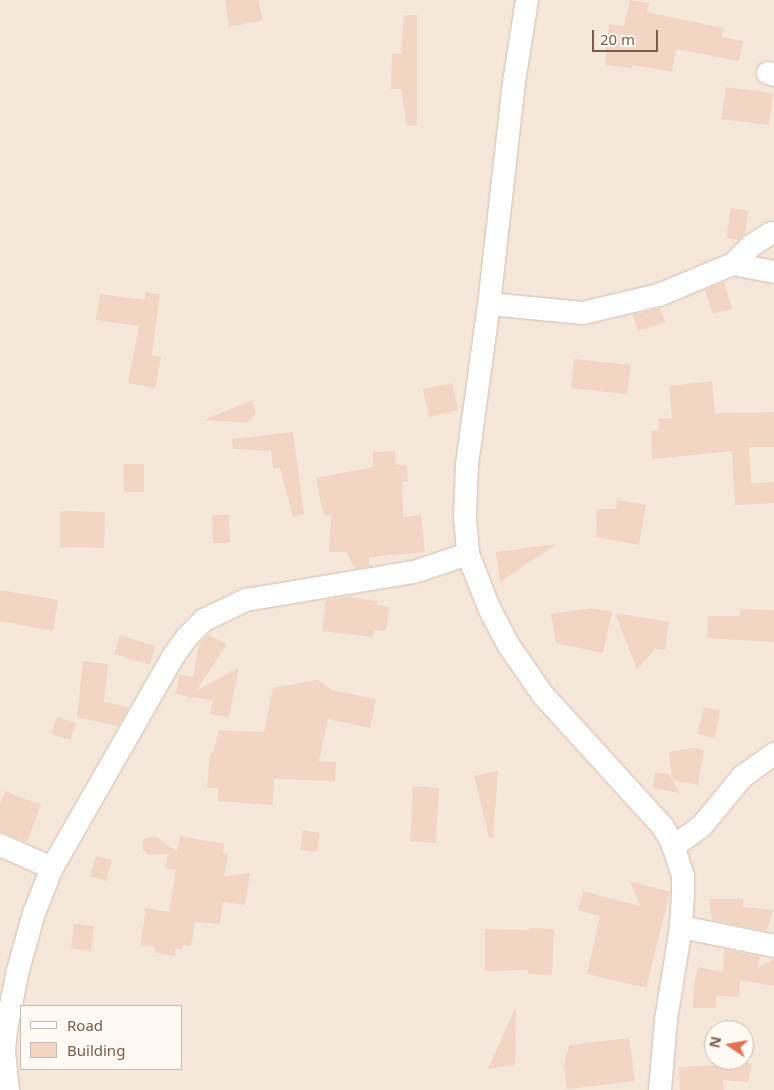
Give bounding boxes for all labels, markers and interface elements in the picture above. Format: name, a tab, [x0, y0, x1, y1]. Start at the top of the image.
scale bar	[594, 20, 660, 52]
text: 20 m	[600, 29, 635, 49]
legend	[20, 1005, 182, 1070]
text: Road	[67, 1015, 103, 1035]
north arrow	[704, 1020, 754, 1070]
text: N	[704, 1034, 725, 1050]
text: Building	[67, 1040, 125, 1060]

